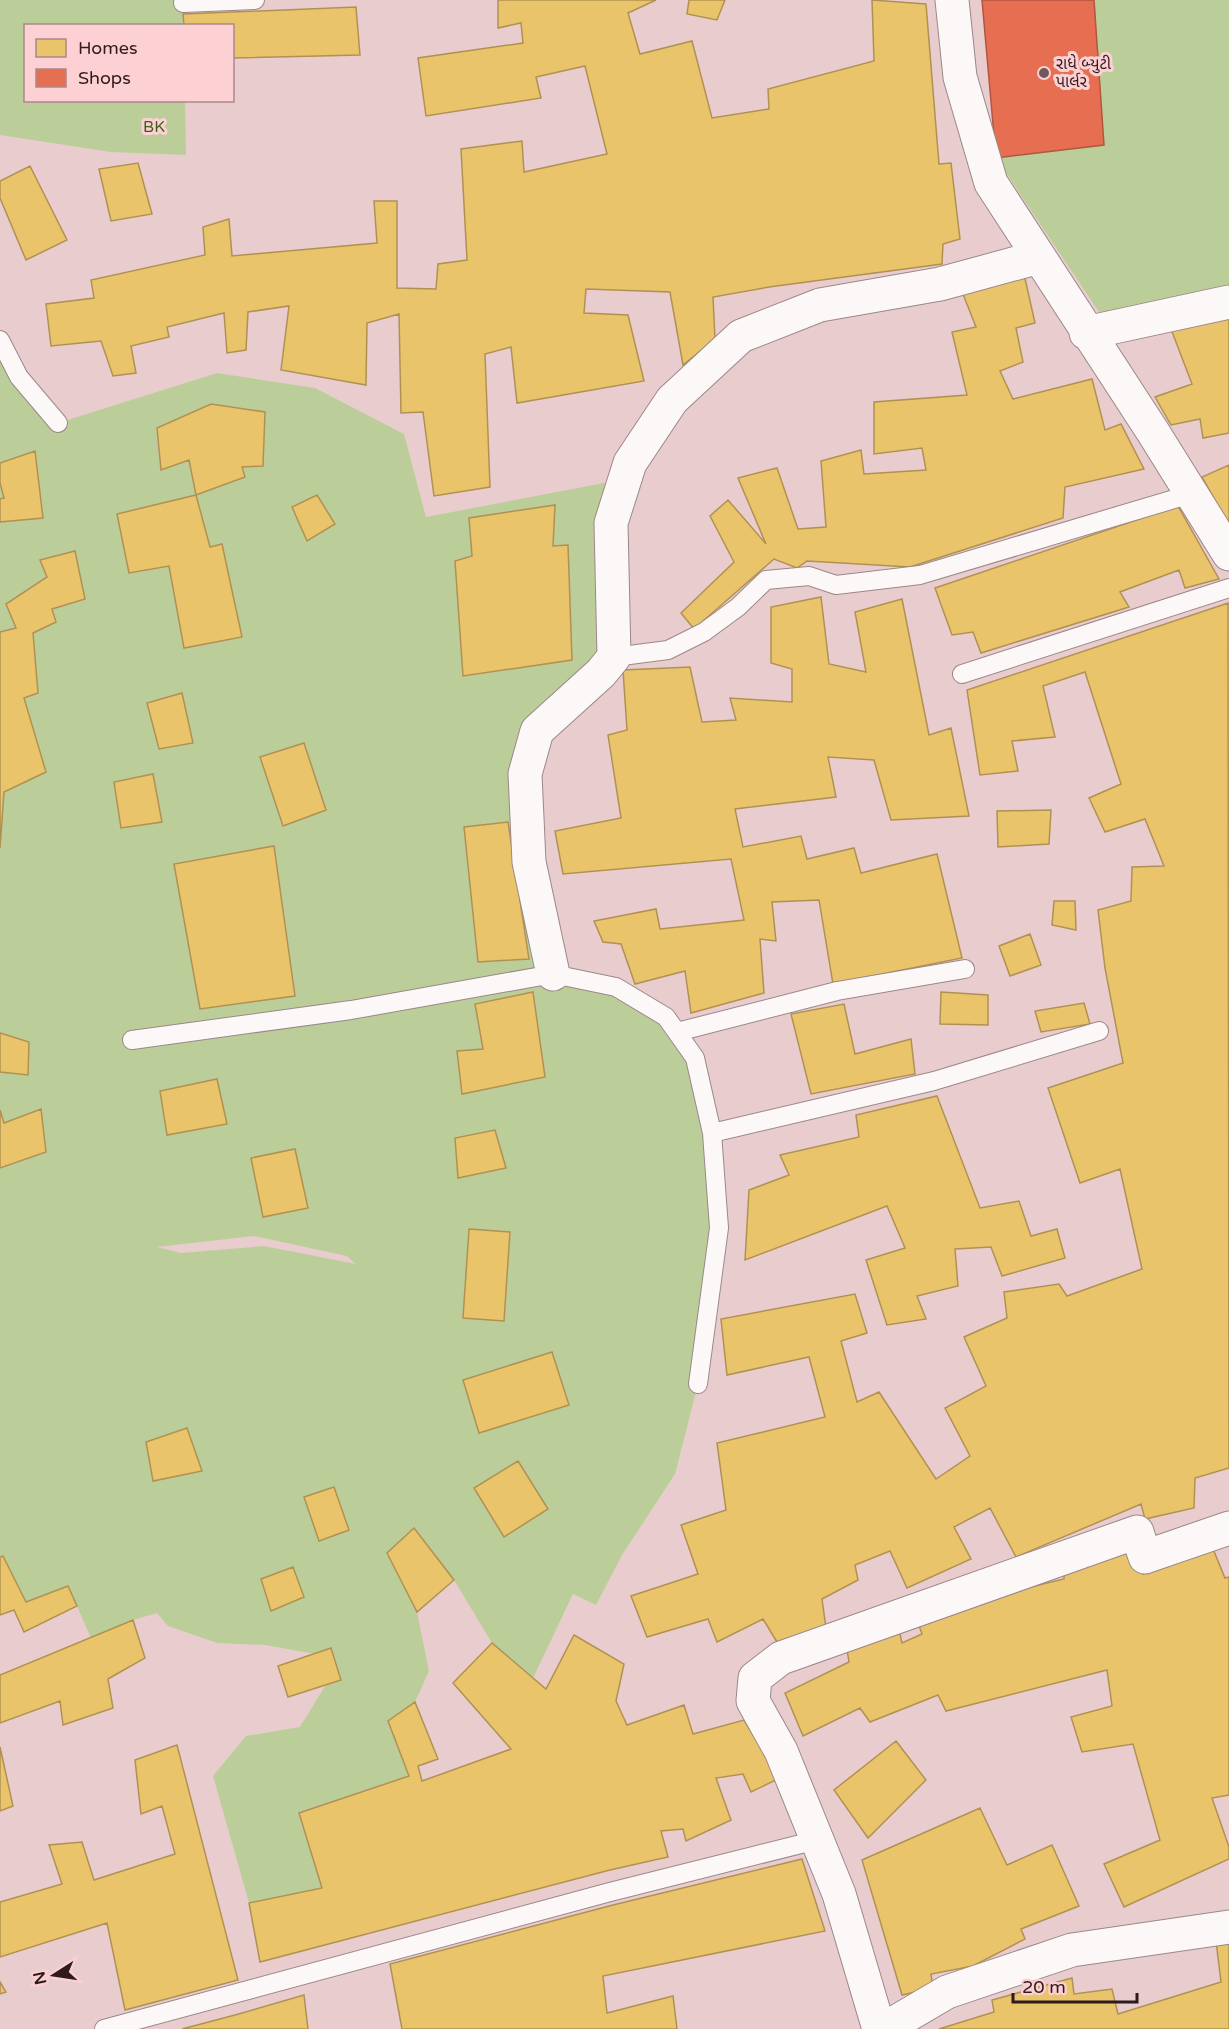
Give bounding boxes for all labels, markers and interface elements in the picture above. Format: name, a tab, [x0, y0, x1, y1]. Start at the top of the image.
legend	[24, 24, 234, 102]
text: Homes	[78, 37, 138, 59]
place label: રાધે બ્યુટી પાર્લર	[1056, 53, 1112, 92]
marker: રાધે બ્યુટી પાર્લર	[1037, 66, 1051, 80]
text: Shops	[78, 67, 131, 89]
park label: BK	[143, 117, 165, 137]
north arrow	[24, 1945, 84, 2005]
scale bar	[1013, 1966, 1138, 2004]
text: N	[29, 1970, 51, 1986]
text: 20 m	[1022, 1976, 1066, 1998]

